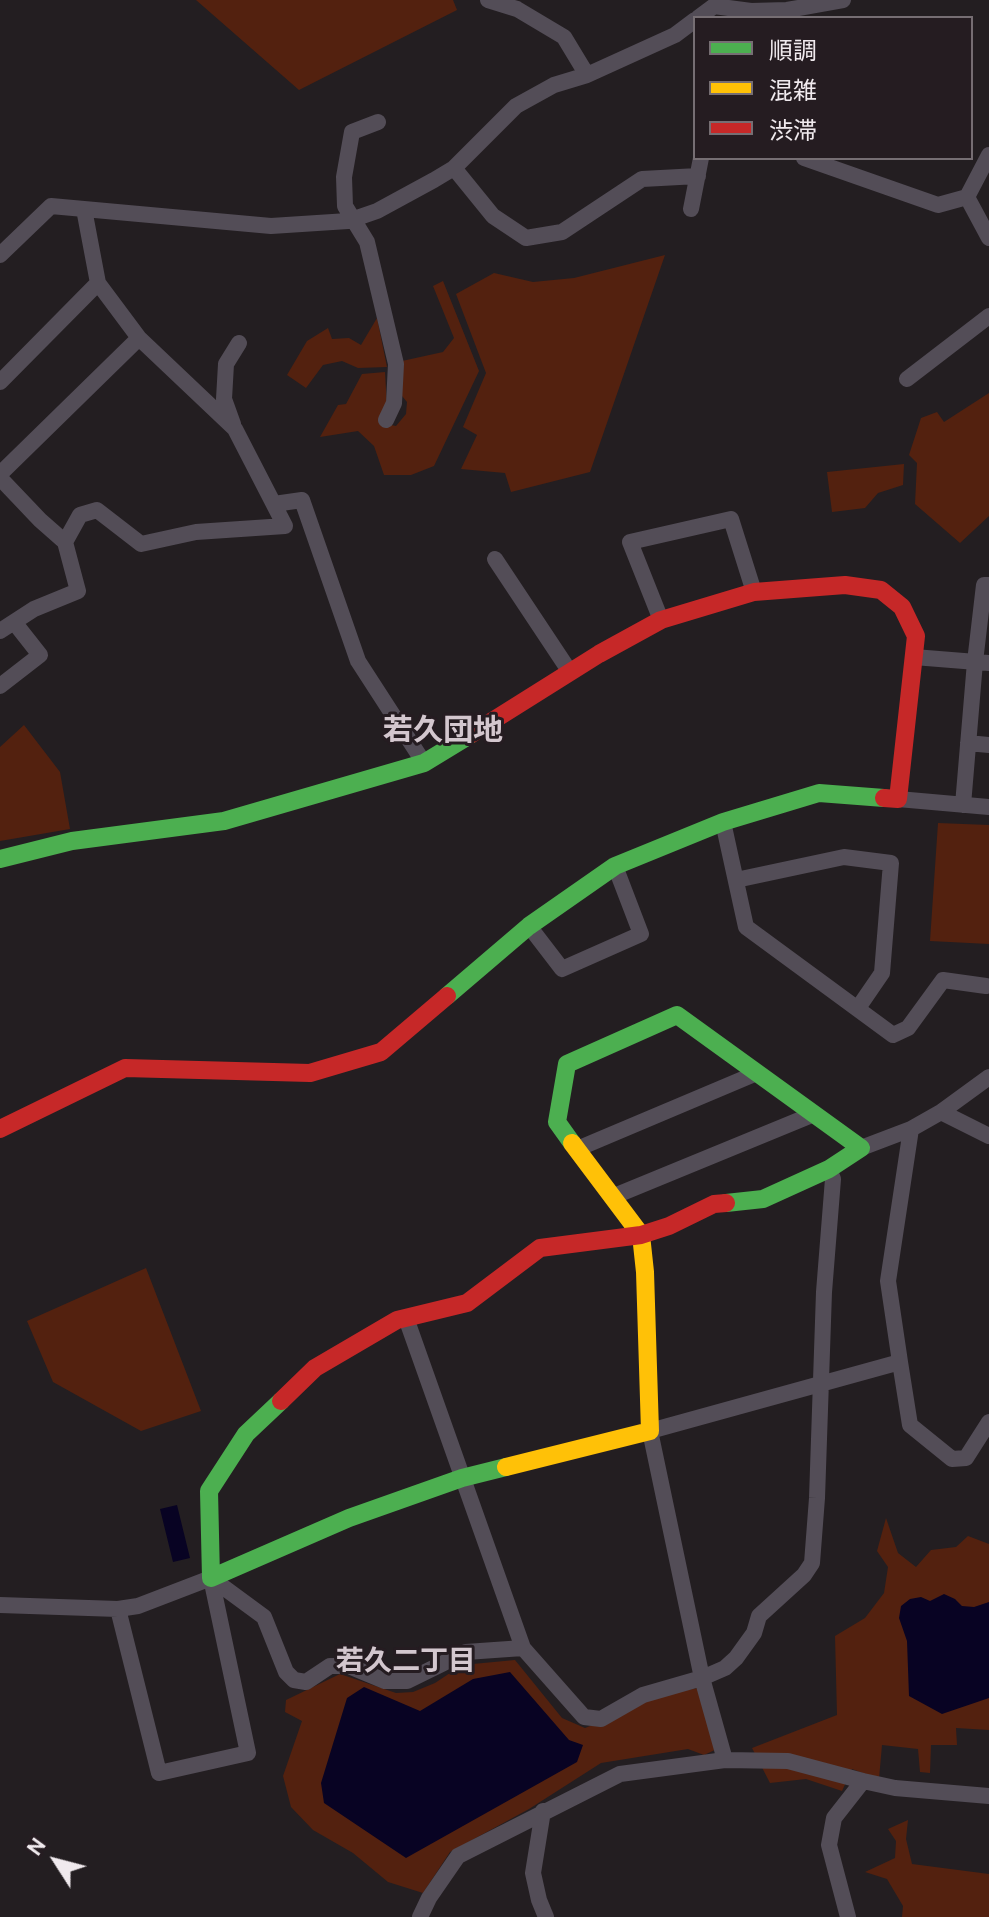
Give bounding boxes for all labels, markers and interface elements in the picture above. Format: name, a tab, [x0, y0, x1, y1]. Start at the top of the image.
legend	[693, 16, 973, 160]
text: 順調	[769, 36, 817, 65]
text: 混雑	[769, 76, 817, 105]
text: 渋滞	[769, 116, 817, 145]
district label: 若久団地	[383, 713, 503, 749]
district label: 若久二丁目	[336, 1645, 476, 1679]
north arrow	[16, 1821, 96, 1901]
text: N	[21, 1832, 52, 1861]

